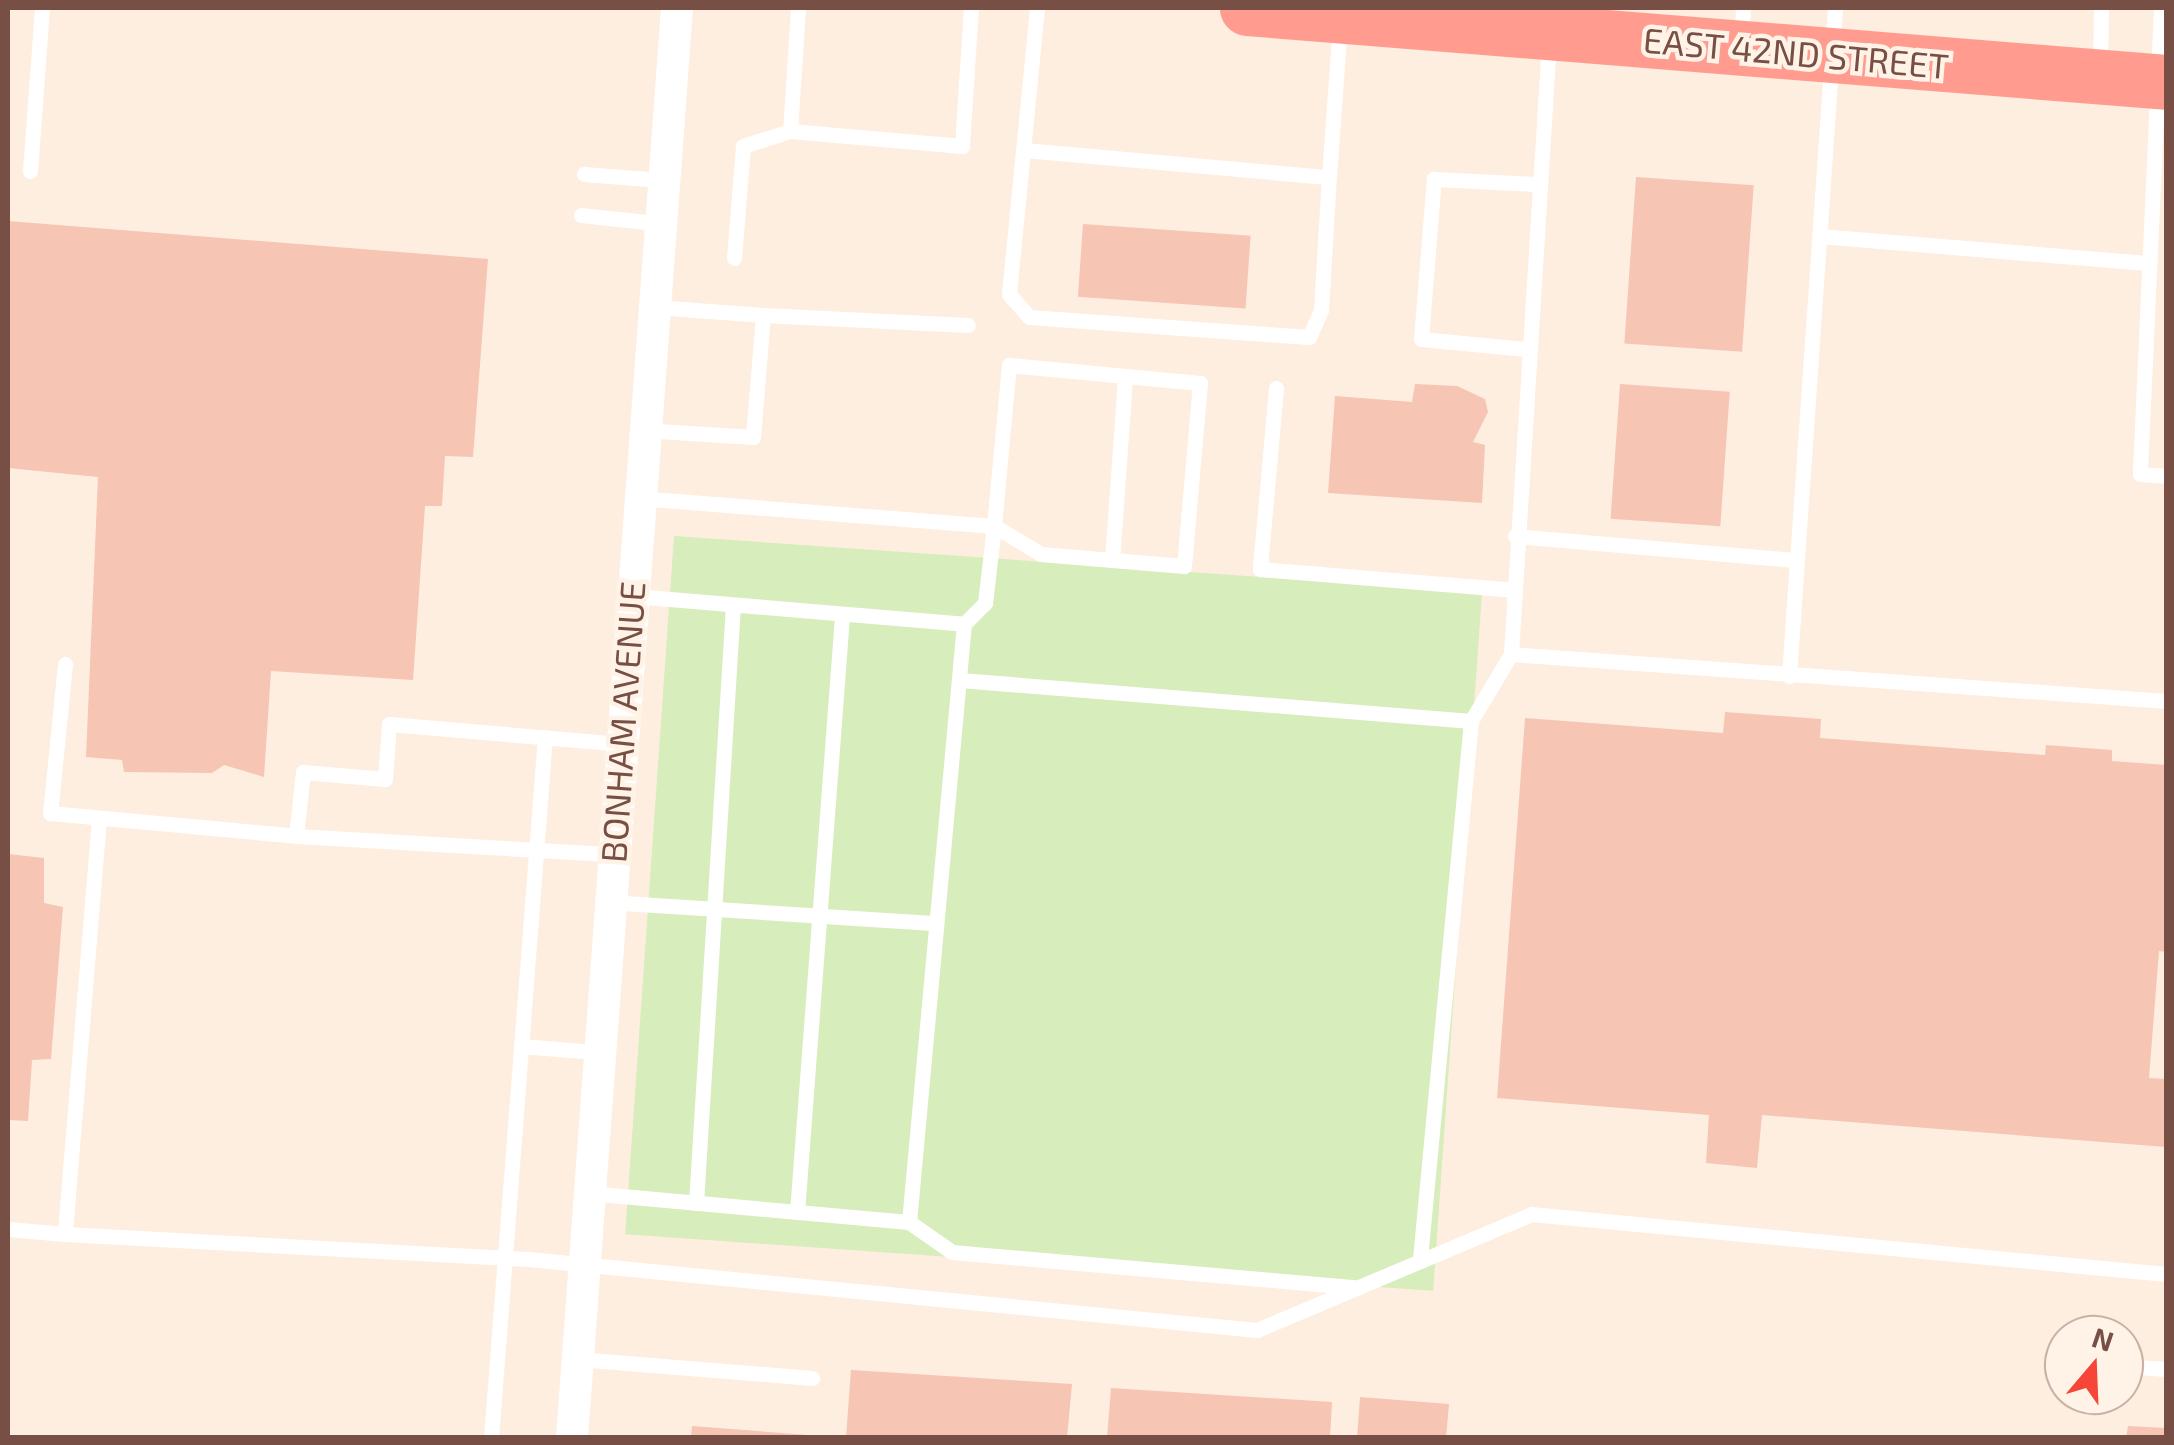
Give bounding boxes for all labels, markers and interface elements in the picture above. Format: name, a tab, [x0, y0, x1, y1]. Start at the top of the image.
street label: EAST 42ND STREET	[1641, 18, 1951, 86]
street label: BONHAM AVENUE	[591, 580, 653, 864]
north arrow	[2044, 1315, 2144, 1415]
text: N	[2088, 1319, 2118, 1358]

